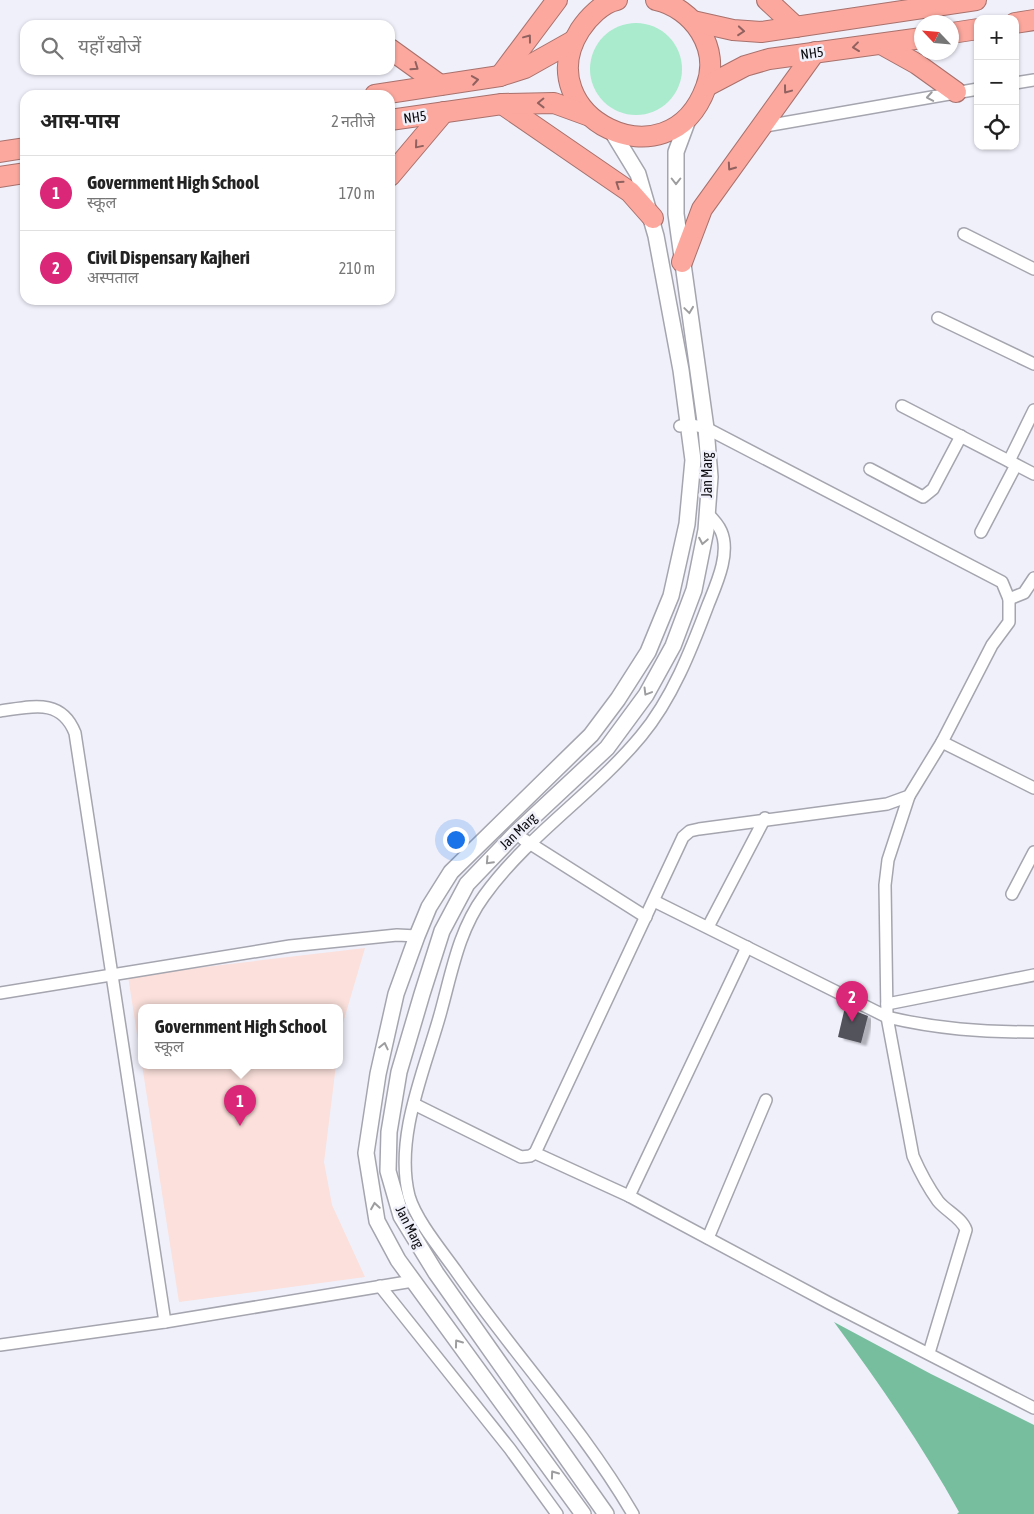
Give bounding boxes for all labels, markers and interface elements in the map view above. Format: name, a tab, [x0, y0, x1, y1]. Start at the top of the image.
north arrow	[914, 15, 959, 60]
map controls	[974, 15, 1019, 150]
button: +	[974, 15, 1019, 60]
search box	[20, 20, 395, 75]
one-way arrow	[737, 25, 745, 36]
icon: search	[38, 34, 66, 62]
text: यहाँ खोजें	[78, 35, 141, 57]
one-way arrow	[523, 35, 531, 44]
one-way arrow	[852, 41, 860, 52]
street label: NH5	[800, 43, 824, 63]
button: −	[974, 60, 1019, 105]
one-way arrow	[409, 61, 419, 70]
one-way arrow	[470, 75, 479, 85]
one-way arrow	[784, 84, 793, 94]
one-way arrow	[925, 91, 934, 102]
one-way arrow	[536, 98, 544, 108]
button: locate	[974, 105, 1019, 150]
street label: NH5	[403, 107, 427, 127]
text: आस-पास	[40, 108, 119, 132]
text: 2 नतीजे	[331, 112, 375, 130]
one-way arrow	[414, 139, 423, 148]
one-way arrow	[728, 162, 737, 171]
text: Government High School	[87, 171, 259, 193]
one-way arrow	[671, 177, 681, 185]
one-way arrow	[615, 181, 624, 190]
text: 1	[52, 184, 60, 202]
text: 170 m	[339, 184, 375, 202]
text: स्कूल	[87, 193, 116, 211]
text: Civil Dispensary Kajheri	[87, 246, 250, 268]
text: 2	[52, 259, 60, 277]
text: 210 m	[339, 259, 375, 277]
text: अस्पताल	[87, 268, 139, 286]
one-way arrow	[683, 307, 694, 315]
street label: Jan Marg	[699, 452, 715, 498]
one-way arrow	[699, 537, 709, 546]
one-way arrow	[644, 687, 654, 696]
street label: Jan Marg	[496, 810, 540, 852]
your location	[443, 827, 469, 853]
one-way arrow	[486, 855, 495, 864]
pin: 2	[836, 981, 868, 1022]
popup	[138, 1004, 343, 1069]
text: Government High School	[154, 1015, 327, 1037]
text: स्कूल	[154, 1037, 184, 1055]
one-way arrow	[378, 1041, 389, 1050]
pin: 1	[224, 1085, 256, 1126]
one-way arrow	[370, 1201, 380, 1210]
street label: Jan Marg	[393, 1203, 427, 1251]
one-way arrow	[456, 1340, 464, 1349]
one-way arrow	[551, 1471, 560, 1480]

